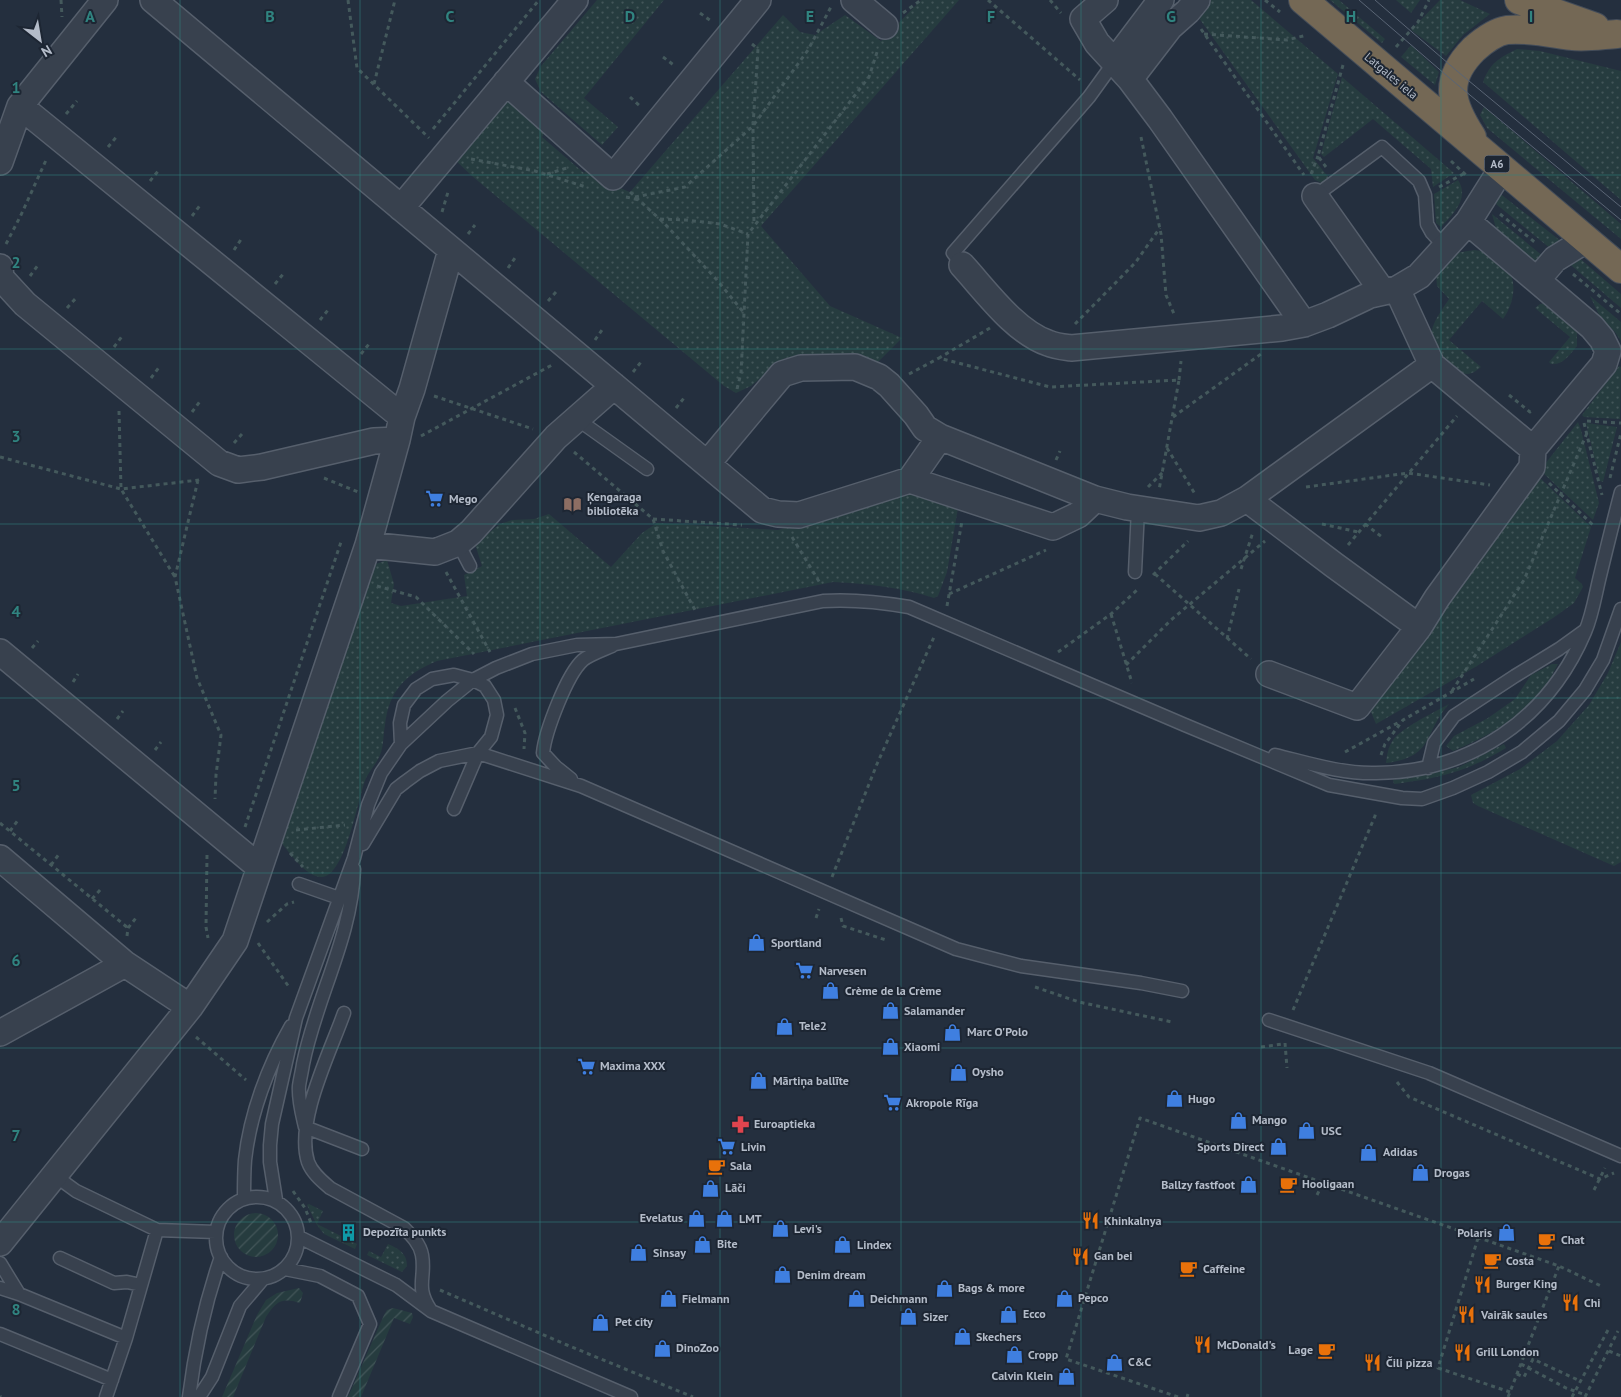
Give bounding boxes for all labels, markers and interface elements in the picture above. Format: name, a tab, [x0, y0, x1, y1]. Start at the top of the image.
text: A	[85, 6, 95, 26]
text: B	[265, 6, 275, 26]
text: C	[446, 6, 455, 26]
text: D	[625, 6, 635, 26]
text: E	[806, 6, 814, 26]
text: F	[987, 6, 995, 26]
text: G	[1166, 6, 1176, 26]
text: H	[1346, 6, 1356, 26]
text: I	[1529, 6, 1533, 26]
north arrow	[15, 15, 65, 65]
text: N	[38, 41, 55, 61]
street label: Latgales iela	[1362, 49, 1421, 102]
text: 1	[11, 77, 21, 97]
road number: A6	[1484, 156, 1510, 172]
text: 2	[11, 252, 21, 272]
text: 3	[11, 426, 21, 446]
supermarket icon: Mego	[425, 489, 445, 509]
place label: Ķengaraga bibliotēka	[587, 489, 641, 518]
place label: Mego	[449, 491, 478, 506]
library icon: Ķengaraga bibliotēka	[563, 494, 583, 514]
text: 4	[11, 601, 21, 621]
text: 5	[11, 775, 21, 795]
shop icon: Sportland	[747, 933, 767, 953]
place label: Sportland	[771, 935, 822, 950]
text: 6	[11, 950, 21, 970]
supermarket icon: Narvesen	[795, 961, 815, 981]
place label: Narvesen	[819, 963, 866, 978]
shop icon: Crème de la Crème	[821, 981, 841, 1001]
place label: Crème de la Crème	[845, 983, 941, 998]
shop icon: Salamander	[880, 1001, 900, 1021]
place label: Salamander	[904, 1003, 966, 1018]
shop icon: Tele2	[775, 1016, 795, 1036]
place label: Tele2	[799, 1018, 827, 1033]
shop icon: Marc O'Polo	[943, 1022, 963, 1042]
place label: Marc O'Polo	[967, 1024, 1029, 1039]
shop icon: Xiaomi	[880, 1037, 900, 1057]
place label: Xiaomi	[904, 1039, 940, 1054]
supermarket icon: Maxima XXX	[576, 1056, 596, 1076]
place label: Maxima XXX	[600, 1058, 666, 1073]
shop icon: Oysho	[948, 1062, 968, 1082]
place label: Oysho	[972, 1064, 1004, 1079]
shop icon: Mārtiņa ballīte	[749, 1071, 769, 1091]
place label: Mārtiņa ballīte	[773, 1073, 849, 1089]
shop icon: Hugo	[1164, 1089, 1184, 1109]
place label: Hugo	[1188, 1091, 1216, 1106]
supermarket icon: Akropole Rīga	[882, 1093, 902, 1113]
place label: Akropole Rīga	[906, 1095, 978, 1110]
shop icon: Mango	[1228, 1110, 1248, 1130]
place label: Mango	[1252, 1112, 1288, 1127]
pharmacy icon: Euroaptieka	[730, 1114, 750, 1134]
place label: Euroaptieka	[754, 1116, 815, 1131]
shop icon: USC	[1297, 1121, 1317, 1141]
place label: USC	[1321, 1123, 1342, 1138]
text: 7	[11, 1125, 21, 1145]
supermarket icon: Livin	[717, 1137, 737, 1157]
shop icon: Sports Direct	[1268, 1137, 1288, 1157]
place label: Livin	[741, 1139, 766, 1154]
place label: Sports Direct	[1197, 1139, 1265, 1154]
shop icon: Adidas	[1359, 1142, 1379, 1162]
place label: Adidas	[1383, 1144, 1417, 1159]
cafe icon: Sala	[706, 1156, 726, 1176]
place label: Sala	[730, 1158, 752, 1173]
shop icon: Drogas	[1410, 1163, 1430, 1183]
place label: Drogas	[1434, 1165, 1470, 1180]
cafe icon: Hooligaan	[1278, 1174, 1298, 1194]
shop icon: Ballzy fastfoot	[1239, 1175, 1259, 1195]
place label: Hooligaan	[1302, 1176, 1354, 1191]
place label: Ballzy fastfoot	[1161, 1177, 1236, 1192]
shop icon: Lāči	[701, 1178, 721, 1198]
place label: Lāči	[725, 1180, 746, 1195]
shop icon: Evelatus	[687, 1208, 707, 1228]
shop icon: LMT	[715, 1209, 735, 1229]
place label: Evelatus	[640, 1210, 683, 1225]
place label: LMT	[739, 1211, 762, 1226]
restaurant icon: Khinkalnya	[1080, 1211, 1100, 1231]
place label: Khinkalnya	[1104, 1213, 1161, 1228]
shop icon: Levi's	[770, 1219, 790, 1239]
place label: Levi's	[794, 1221, 822, 1236]
building icon: Depozīta punkts	[339, 1222, 359, 1242]
shop icon: Polaris	[1496, 1223, 1516, 1243]
place label: Depozīta punkts	[363, 1224, 446, 1239]
place label: Polaris	[1457, 1225, 1492, 1240]
cafe icon: Chat	[1537, 1230, 1557, 1250]
place label: Chat	[1561, 1232, 1585, 1247]
shop icon: Bite	[693, 1234, 713, 1254]
shop icon: Lindex	[833, 1235, 853, 1255]
place label: Bite	[717, 1236, 738, 1251]
place label: Lindex	[857, 1237, 892, 1252]
shop icon: Sinsay	[629, 1243, 649, 1263]
place label: Sinsay	[653, 1245, 686, 1260]
restaurant icon: Gan bei	[1070, 1246, 1090, 1266]
place label: Gan bei	[1094, 1248, 1133, 1263]
cafe icon: Costa	[1482, 1251, 1502, 1271]
place label: Costa	[1506, 1253, 1534, 1268]
cafe icon: Caffeine	[1179, 1259, 1199, 1279]
place label: Caffeine	[1203, 1261, 1245, 1276]
shop icon: Denim dream	[773, 1265, 793, 1285]
place label: Denim dream	[797, 1267, 866, 1282]
restaurant icon: Burger King	[1472, 1274, 1492, 1294]
place label: Burger King	[1496, 1276, 1557, 1291]
shop icon: Bags & more	[934, 1278, 954, 1298]
place label: Bags & more	[958, 1280, 1025, 1295]
shop icon: Pepco	[1054, 1288, 1074, 1308]
shop icon: Fielmann	[658, 1289, 678, 1309]
shop icon: Deichmann	[846, 1289, 866, 1309]
place label: Pepco	[1078, 1290, 1109, 1305]
place label: Fielmann	[682, 1291, 730, 1306]
place label: Deichmann	[870, 1291, 928, 1306]
restaurant icon: Chi	[1560, 1293, 1580, 1313]
place label: Chi	[1584, 1295, 1600, 1310]
text: 8	[11, 1299, 21, 1319]
shop icon: Ecco	[999, 1304, 1019, 1324]
restaurant icon: Vairāk saules	[1457, 1305, 1477, 1325]
place label: Ecco	[1023, 1306, 1046, 1321]
shop icon: Sizer	[899, 1307, 919, 1327]
place label: Vairāk saules	[1480, 1307, 1548, 1322]
place label: Sizer	[923, 1309, 949, 1324]
shop icon: Pet city	[591, 1312, 611, 1332]
place label: Pet city	[615, 1314, 653, 1329]
shop icon: Skechers	[952, 1327, 972, 1347]
place label: Skechers	[976, 1329, 1021, 1344]
restaurant icon: McDonald's	[1193, 1335, 1213, 1355]
place label: McDonald's	[1217, 1337, 1276, 1352]
shop icon: DinoZoo	[652, 1338, 672, 1358]
place label: DinoZoo	[676, 1340, 719, 1355]
cafe icon: Lage	[1317, 1340, 1337, 1360]
place label: Lage	[1288, 1342, 1313, 1357]
restaurant icon: Grill London	[1452, 1342, 1472, 1362]
place label: Grill London	[1476, 1344, 1539, 1359]
shop icon: Cropp	[1004, 1345, 1024, 1365]
place label: Cropp	[1028, 1347, 1059, 1362]
shop icon: C&C	[1104, 1352, 1124, 1372]
restaurant icon: Čili pizza	[1362, 1353, 1382, 1373]
place label: C&C	[1128, 1354, 1151, 1369]
place label: Čili pizza	[1386, 1355, 1432, 1370]
shop icon: Calvin Klein	[1057, 1366, 1077, 1386]
place label: Calvin Klein	[992, 1368, 1053, 1383]

